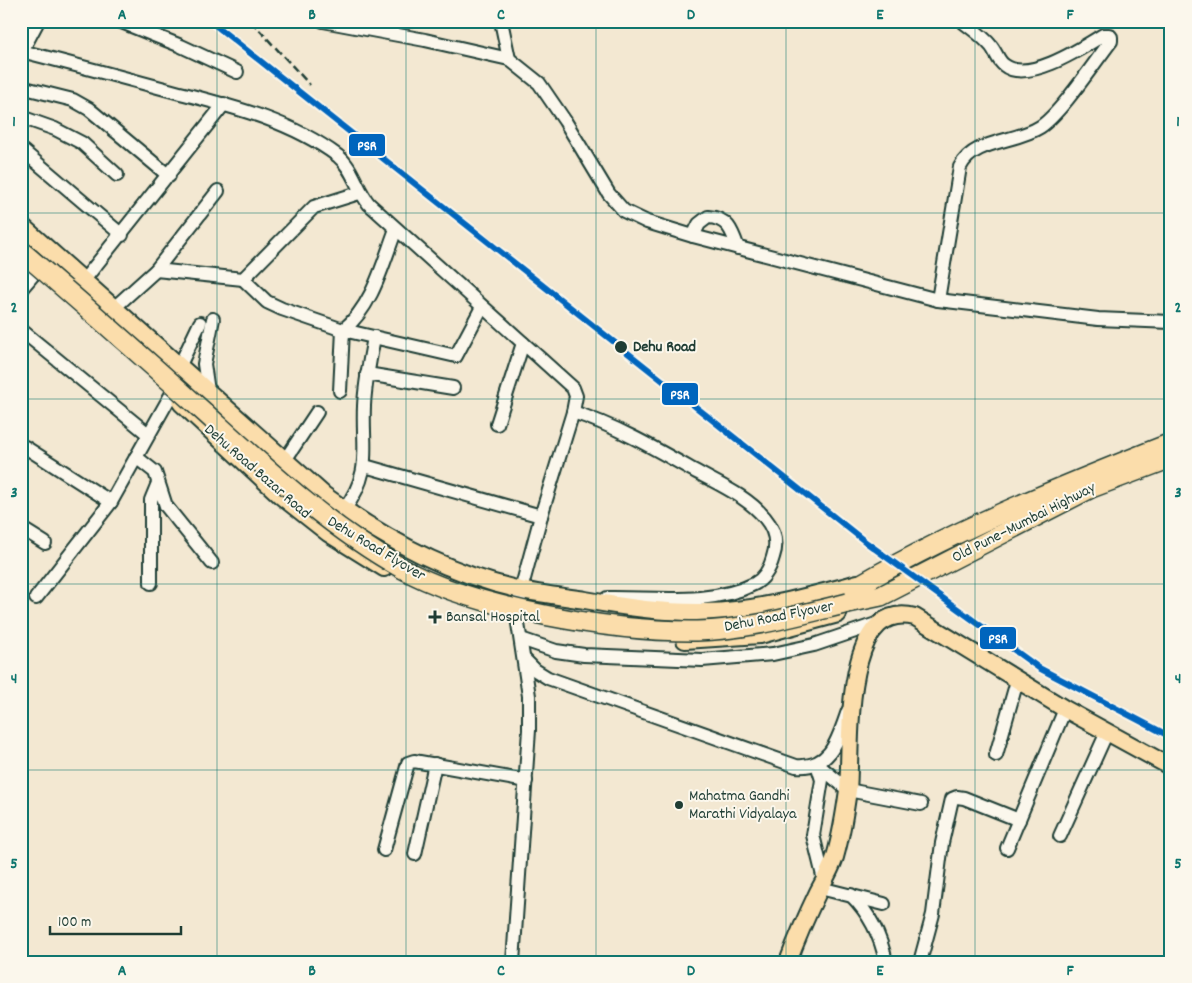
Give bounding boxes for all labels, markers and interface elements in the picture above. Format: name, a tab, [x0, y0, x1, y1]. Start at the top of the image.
text: A	[118, 4, 127, 27]
text: B	[308, 4, 316, 27]
text: C	[497, 4, 505, 27]
text: D	[687, 4, 696, 27]
text: E	[876, 4, 884, 27]
text: F	[1066, 4, 1074, 27]
text: 1	[12, 111, 16, 134]
text: 1	[1176, 111, 1180, 134]
line badge: PSR	[348, 133, 386, 157]
text: PSR	[357, 137, 377, 157]
text: 2	[11, 297, 18, 320]
text: 2	[1175, 297, 1182, 320]
place label: Dehu Road	[633, 336, 696, 359]
marker: Dehu Road	[613, 339, 629, 355]
line badge: PSR	[661, 382, 699, 406]
text: PSR	[670, 386, 690, 406]
street label: Dehu Road Bazar Road	[199, 419, 315, 525]
street label: Old Pune–Mumbai Highway	[948, 476, 1100, 569]
text: 3	[10, 482, 18, 505]
text: 3	[1174, 482, 1182, 505]
street label: Dehu Road Flyover	[323, 511, 430, 587]
street label: Dehu Road Flyover	[722, 595, 836, 639]
place label: Bansal Hospital	[446, 606, 540, 629]
marker: Bansal Hospital	[428, 610, 442, 624]
line badge: PSR	[979, 626, 1017, 650]
text: PSR	[988, 630, 1008, 650]
text: 4	[11, 668, 17, 691]
text: 4	[1175, 668, 1181, 691]
place label: Mahatma Gandhi Marathi Vidyalaya	[689, 785, 797, 826]
marker: Mahatma Gandhi Marathi Vidyalaya	[673, 799, 685, 811]
text: 5	[10, 853, 18, 876]
text: 5	[1174, 853, 1182, 876]
scale bar	[50, 903, 181, 935]
text: 100 m	[58, 912, 91, 934]
text: A	[118, 960, 127, 983]
text: B	[308, 960, 316, 983]
text: C	[497, 960, 505, 983]
text: D	[687, 960, 696, 983]
text: E	[876, 960, 884, 983]
text: F	[1066, 960, 1074, 983]

